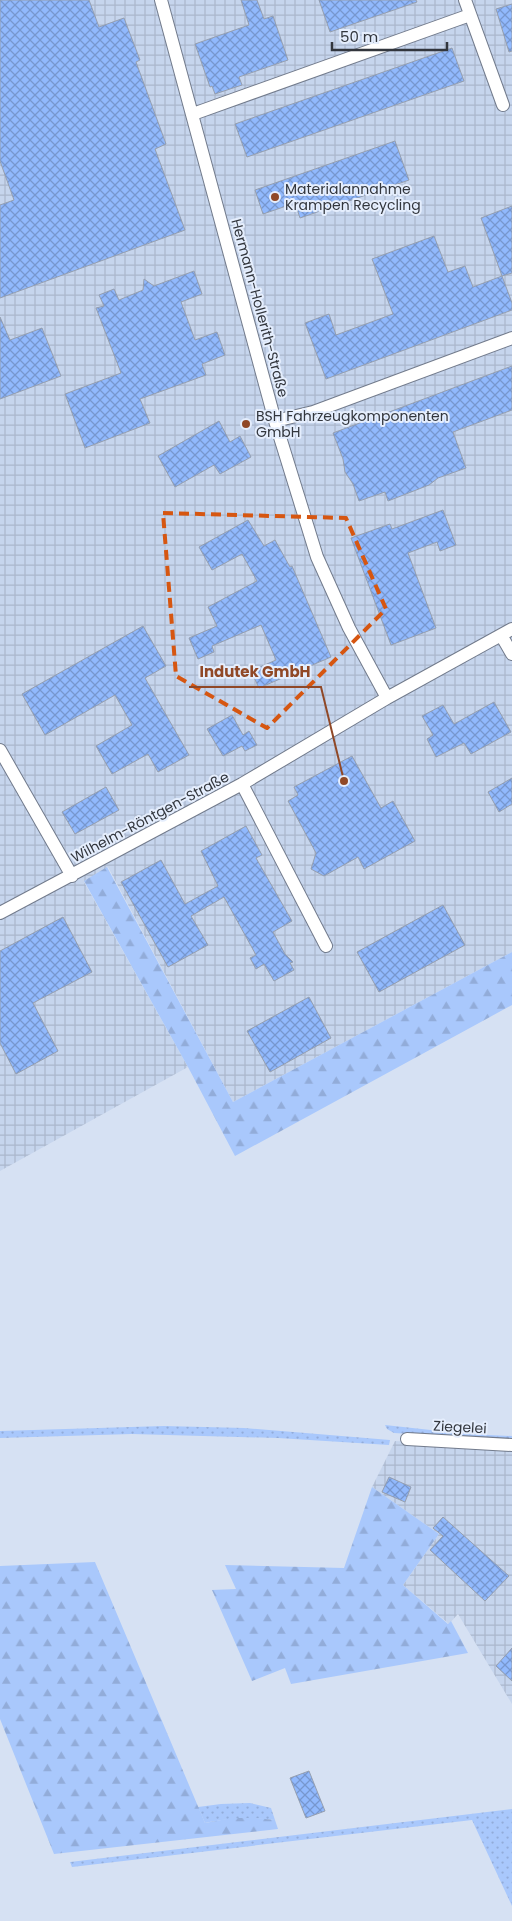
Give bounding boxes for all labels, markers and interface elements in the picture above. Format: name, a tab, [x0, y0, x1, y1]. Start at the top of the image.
scale bar	[332, 20, 447, 52]
text: 50 m	[340, 26, 378, 47]
place label: Materialannahme Krampen Recycling	[285, 179, 421, 215]
marker: Materialannahme Krampen Recycling	[269, 191, 281, 203]
street label: Hermann-Hollerith-Straße	[227, 217, 294, 400]
place label: BSH Fahrzeugkomponenten GmbH	[256, 406, 449, 442]
marker: BSH Fahrzeugkomponenten GmbH	[240, 418, 252, 430]
callout: Indutek GmbH	[189, 657, 321, 687]
text: Indutek GmbH	[199, 661, 311, 682]
street label: Wilhelm-Röntgen-Straße	[67, 767, 233, 867]
street label: Ziegelei	[433, 1416, 487, 1438]

